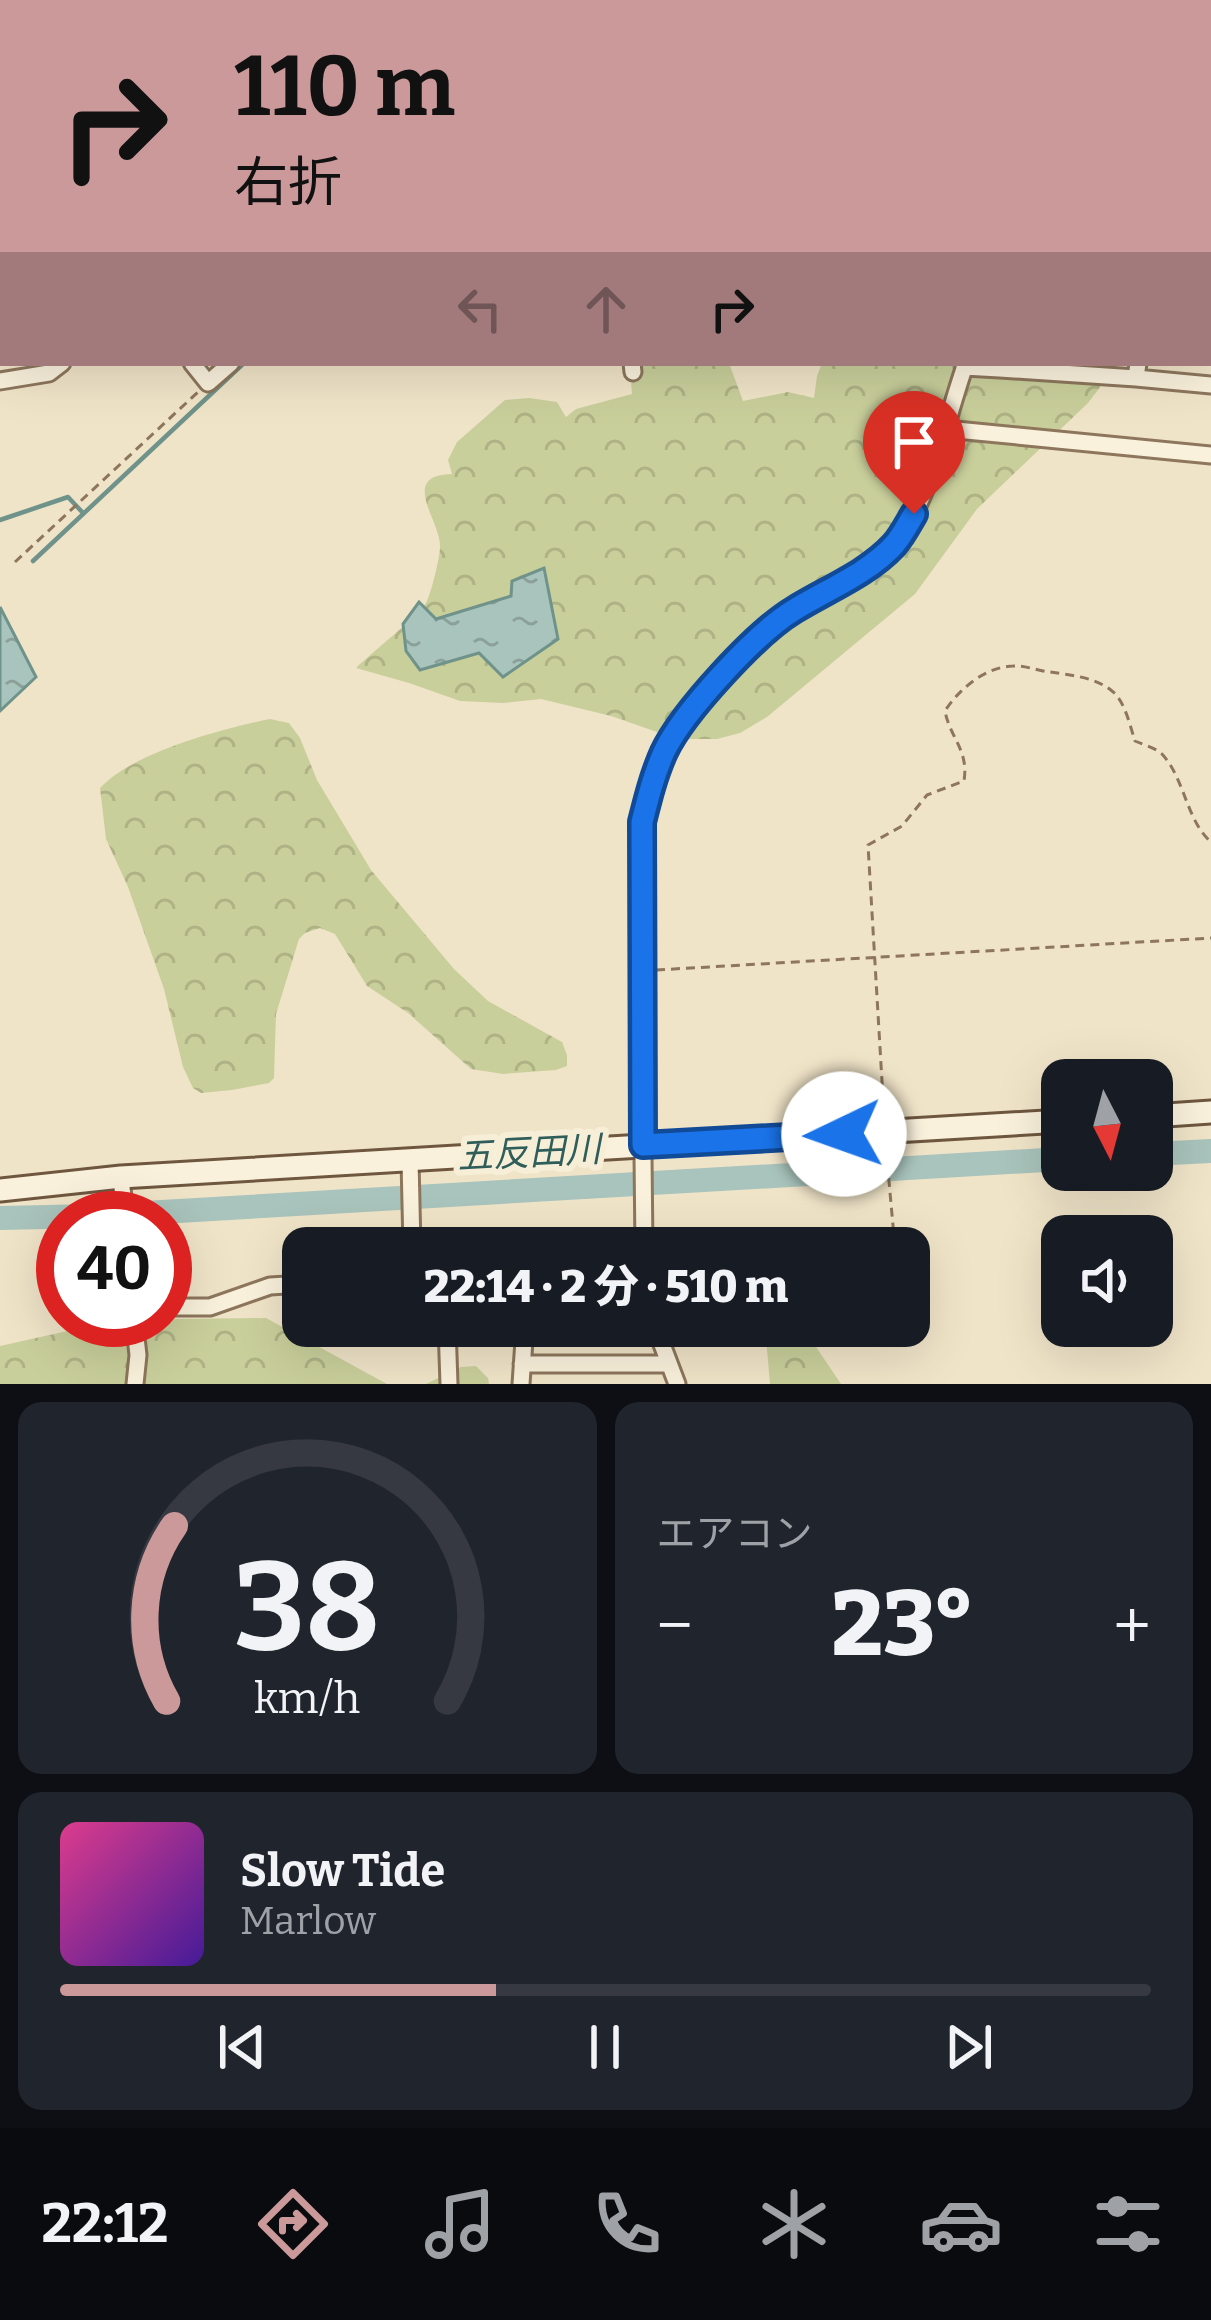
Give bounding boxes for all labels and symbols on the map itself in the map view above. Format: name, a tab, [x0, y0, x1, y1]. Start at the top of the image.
pin	[863, 391, 965, 514]
north arrow	[1041, 1059, 1173, 1191]
position arrow	[781, 1071, 907, 1197]
water label: 五反田川	[456, 1127, 606, 1179]
speed limit sign: 40	[36, 1191, 192, 1347]

